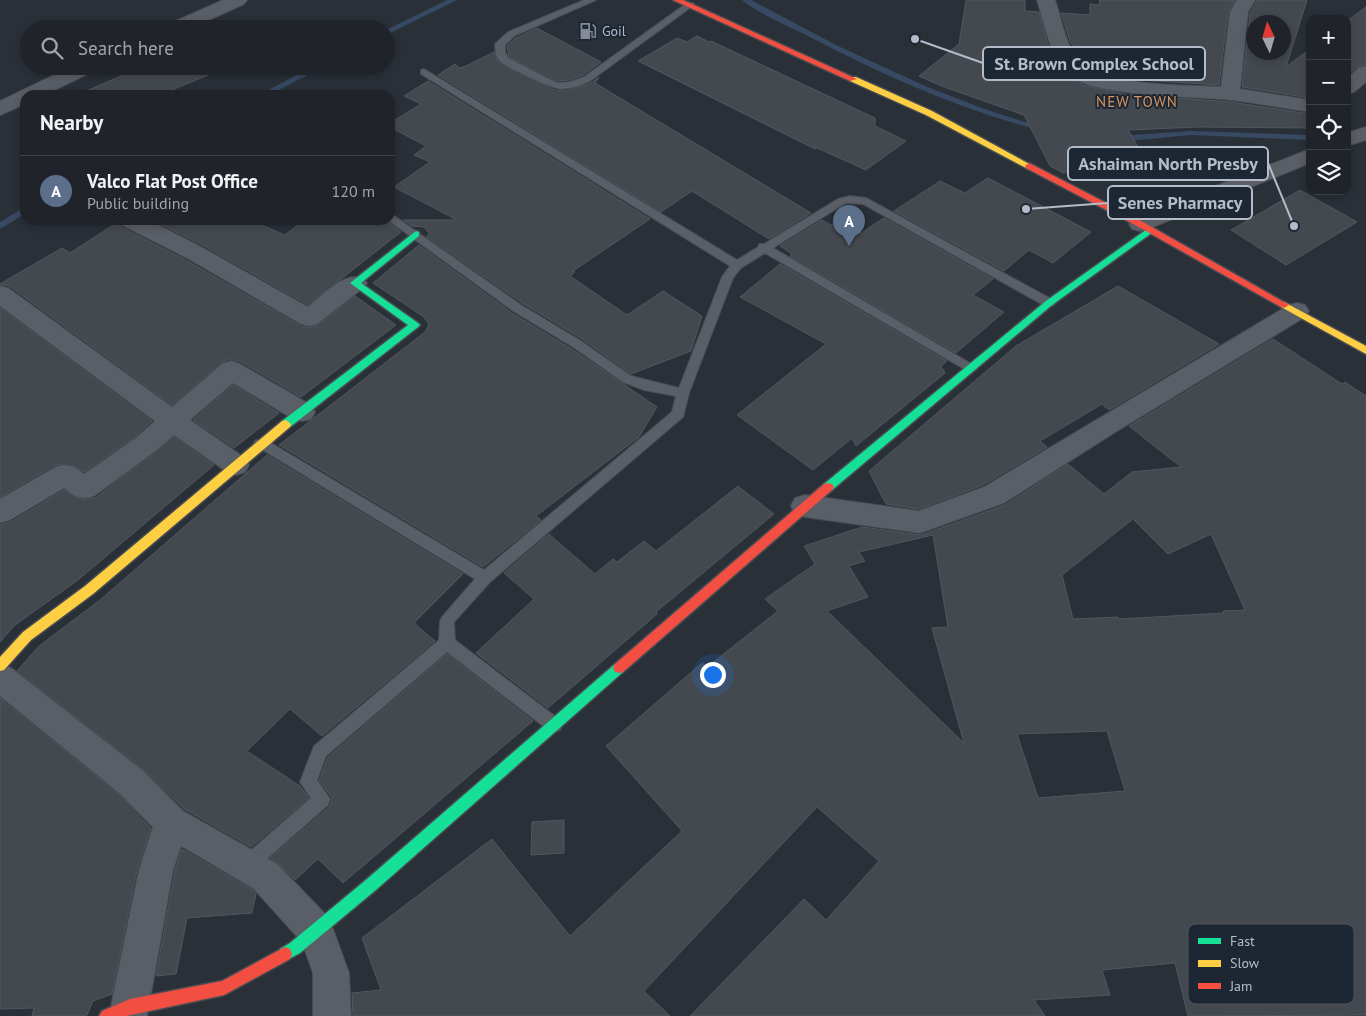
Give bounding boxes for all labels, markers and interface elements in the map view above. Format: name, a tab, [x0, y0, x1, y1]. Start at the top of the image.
north arrow	[1246, 15, 1291, 60]
map controls	[1306, 15, 1351, 195]
button: +	[1306, 15, 1351, 60]
search box	[20, 20, 395, 75]
fuel station icon: Goil	[578, 21, 598, 41]
place label: Goil	[602, 22, 626, 40]
icon: search	[38, 34, 66, 62]
text: Search here	[78, 36, 174, 60]
callout: St. Brown Complex School	[983, 47, 1205, 80]
text: St. Brown Complex School	[994, 52, 1195, 75]
button: −	[1306, 60, 1351, 105]
district label: NEW TOWN	[1096, 92, 1178, 111]
button: locate	[1306, 105, 1351, 150]
text: Nearby	[40, 109, 103, 136]
callout: Ashaiman North Presby	[1068, 147, 1268, 180]
button: layers	[1306, 150, 1351, 195]
text: Ashaiman North Presby	[1078, 152, 1258, 175]
text: Valco Flat Post Office	[87, 169, 258, 193]
text: A	[51, 181, 61, 201]
text: 120 m	[332, 181, 375, 201]
callout: Senes Pharmacy	[1108, 186, 1252, 219]
text: Senes Pharmacy	[1118, 191, 1243, 214]
text: Public building	[87, 193, 189, 213]
pin: A	[833, 205, 865, 246]
your location	[700, 662, 726, 688]
legend	[1188, 924, 1354, 1004]
text: Fast	[1230, 932, 1255, 950]
text: Slow	[1230, 954, 1260, 972]
text: Jam	[1229, 977, 1252, 995]

